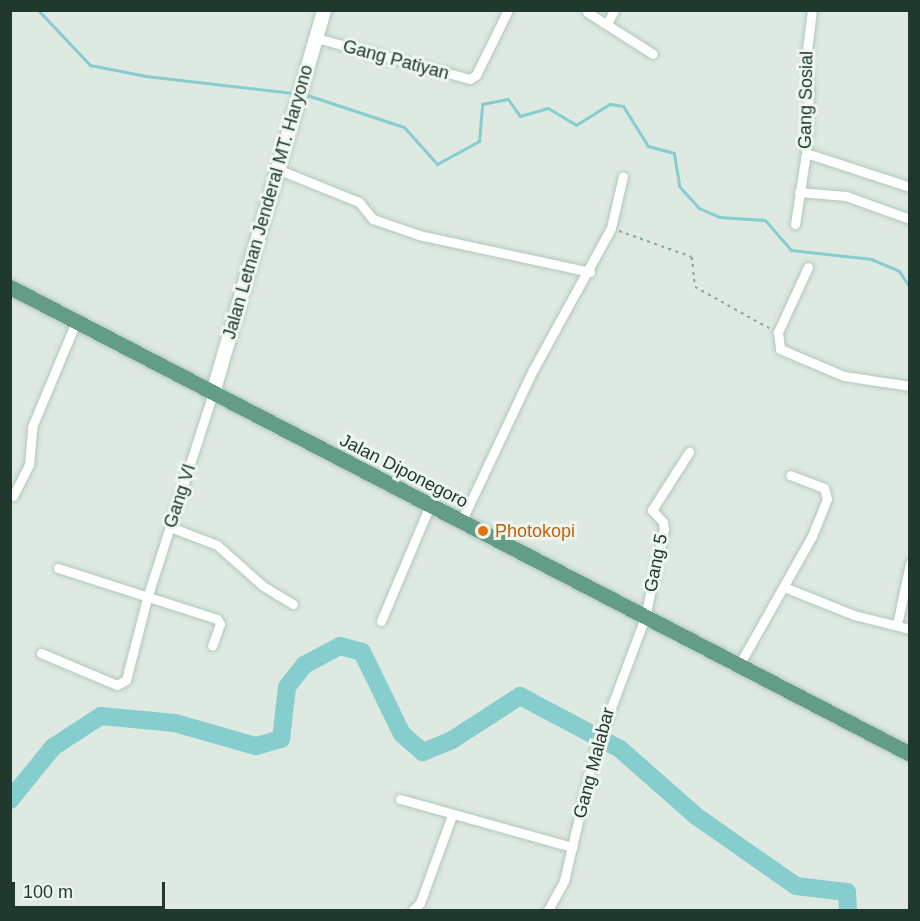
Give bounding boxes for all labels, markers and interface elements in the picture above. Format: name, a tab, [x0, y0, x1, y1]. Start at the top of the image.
street label: Gang Patiyan	[341, 35, 451, 85]
street label: Gang Sosial	[794, 51, 818, 149]
street label: Jalan Letnan Jenderal MT. Haryono	[218, 62, 318, 342]
street label: Jalan Diponegoro	[336, 429, 472, 513]
street label: Gang VI	[160, 461, 200, 531]
place label: Photokopi	[495, 520, 575, 542]
marker: Photokopi	[476, 524, 490, 538]
street label: Gang 5	[640, 532, 672, 594]
street label: Gang Malabar	[569, 705, 619, 821]
scale bar	[15, 870, 168, 908]
text: 100 m	[23, 882, 73, 902]

